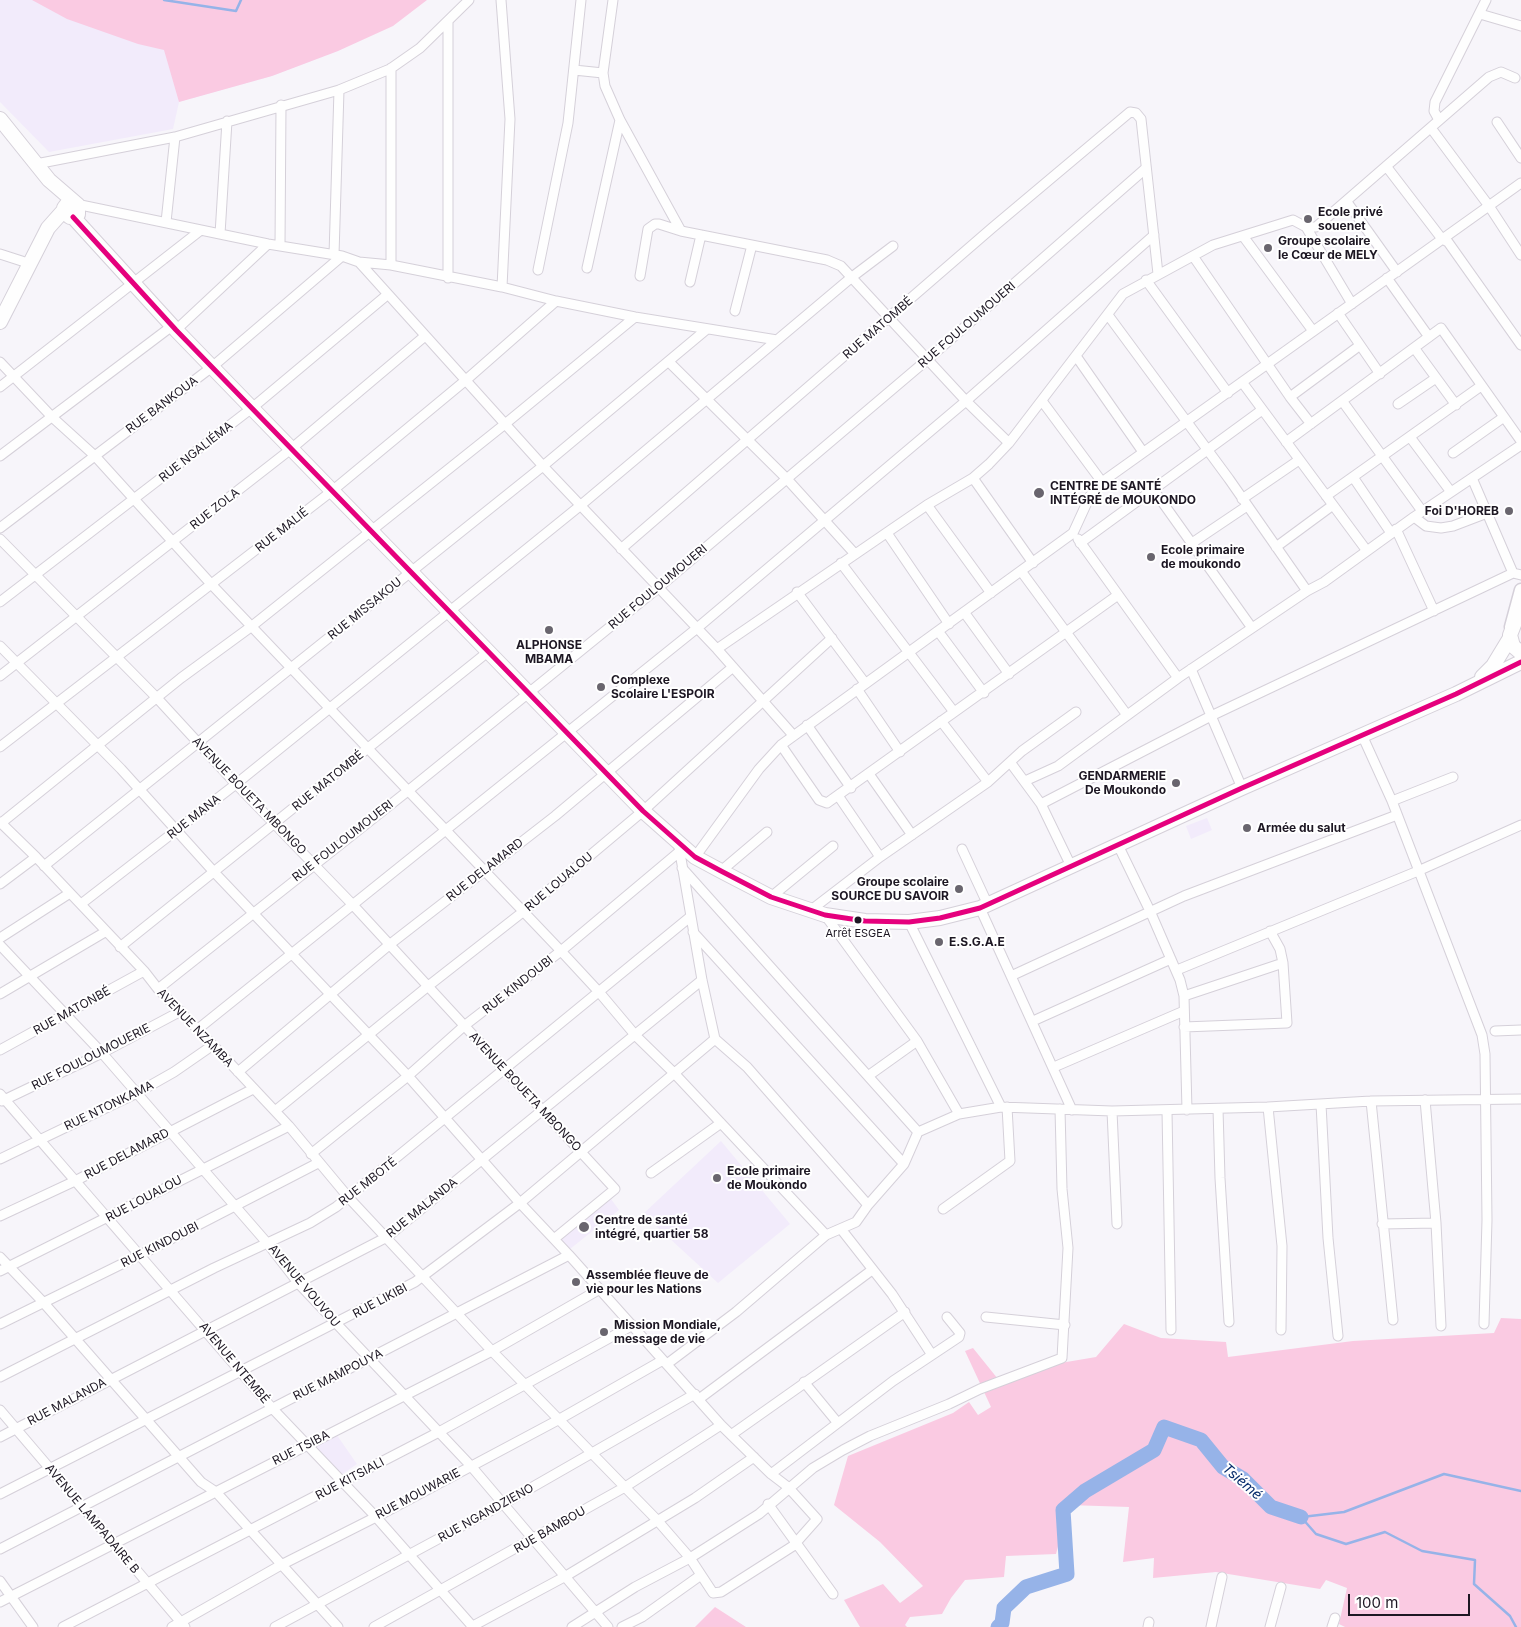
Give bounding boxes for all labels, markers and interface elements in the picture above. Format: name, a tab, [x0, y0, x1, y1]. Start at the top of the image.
place label: Ecole privé souenet	[1318, 205, 1383, 233]
marker: Ecole privé souenet	[1302, 213, 1314, 225]
place label: Groupe scolaire le Cœur de MELY	[1278, 234, 1378, 262]
marker: Groupe scolaire le Cœur de MELY	[1262, 242, 1274, 254]
street label: RUE FOULOUMOUERI	[915, 279, 1019, 371]
street label: RUE MATOMBÉ	[840, 294, 916, 362]
street label: RUE BANKOUA	[123, 373, 201, 437]
street label: RUE NGALIÉMA	[156, 419, 236, 485]
place label: CENTRE DE SANTÉ INTÉGRÉ de MOUKONDO	[1050, 479, 1196, 507]
street label: RUE ZOLA	[187, 485, 243, 533]
marker: CENTRE DE SANTÉ INTÉGRÉ de MOUKONDO	[1032, 486, 1046, 500]
place label: Foi D'HOREB	[1425, 504, 1499, 518]
street label: RUE MALIÉ	[253, 505, 311, 555]
marker: Foi D'HOREB	[1503, 505, 1515, 517]
street label: RUE FOULOUMOUERI	[606, 542, 710, 632]
place label: Ecole primaire de moukondo	[1161, 543, 1245, 571]
marker: Ecole primaire de moukondo	[1145, 551, 1157, 563]
street label: RUE MISSAKOU	[325, 575, 405, 643]
marker: ALPHONSE MBAMA	[543, 624, 555, 636]
place label: ALPHONSE MBAMA	[516, 638, 582, 666]
place label: Complexe Scolaire L'ESPOIR	[611, 673, 715, 701]
marker: Complexe Scolaire L'ESPOIR	[595, 681, 607, 693]
street label: AVENUE BOUETA MBONGO	[189, 734, 309, 858]
street label: RUE MATOMBÉ	[289, 748, 367, 814]
place label: GENDARMERIE De Moukondo	[1079, 769, 1166, 797]
marker: GENDARMERIE De Moukondo	[1170, 777, 1182, 789]
street label: RUE MANA	[164, 792, 224, 842]
street label: RUE FOULOUMOUERI	[290, 797, 396, 885]
place label: Armée du salut	[1257, 821, 1346, 835]
marker: Armée du salut	[1241, 822, 1253, 834]
street label: RUE DELAMARD	[444, 835, 526, 905]
street label: RUE LOUALOU	[522, 849, 596, 915]
place label: Groupe scolaire SOURCE DU SAVOIR	[831, 875, 949, 903]
marker: Groupe scolaire SOURCE DU SAVOIR	[953, 883, 965, 895]
marker: Arrêt ESGEA	[853, 915, 863, 925]
place label: Arrêt ESGEA	[825, 927, 891, 941]
place label: E.S.G.A.E	[949, 935, 1005, 949]
marker: E.S.G.A.E	[933, 936, 945, 948]
street label: RUE KINDOUBI	[480, 953, 556, 1017]
street label: RUE MATONBÉ	[31, 984, 113, 1038]
street label: AVENUE NZAMBA	[154, 986, 236, 1070]
street label: RUE FOULOUMOUERIE	[29, 1021, 153, 1093]
street label: AVENUE BOUETA MBONGO	[466, 1029, 584, 1155]
street label: RUE NTONKAMA	[62, 1078, 156, 1134]
street label: RUE DELAMARD	[82, 1126, 172, 1182]
street label: RUE MBOTÉ	[336, 1155, 400, 1209]
place label: Ecole primaire de Moukondo	[727, 1164, 811, 1192]
marker: Ecole primaire de Moukondo	[711, 1172, 723, 1184]
street label: RUE LOUALOU	[103, 1173, 185, 1225]
street label: RUE MALANDA	[384, 1175, 460, 1241]
place label: Centre de santé intégré, quartier 58	[595, 1213, 708, 1241]
street label: RUE KINDOUBI	[119, 1219, 201, 1271]
marker: Centre de santé intégré, quartier 58	[577, 1220, 591, 1234]
street label: AVENUE VOUVOU	[265, 1242, 343, 1330]
place label: Assemblée fleuve de vie pour les Nations	[586, 1268, 709, 1296]
marker: Assemblée fleuve de vie pour les Nations	[570, 1276, 582, 1288]
street label: RUE LIKIBI	[350, 1281, 410, 1321]
place label: Mission Mondiale, message de vie	[614, 1318, 721, 1346]
street label: AVENUE NTEMBÉ	[196, 1320, 272, 1406]
marker: Mission Mondiale, message de vie	[598, 1326, 610, 1338]
street label: RUE MAMPOUYA	[291, 1346, 385, 1404]
street label: RUE MALANDA	[25, 1375, 109, 1429]
street label: RUE TSIBA	[270, 1428, 332, 1468]
street label: RUE KITSIALI	[313, 1455, 387, 1503]
water label: Tsiémé	[1219, 1460, 1265, 1504]
street label: AVENUE LAMPADAIRE B	[42, 1461, 142, 1577]
street label: RUE MOUWARIE	[373, 1466, 463, 1522]
street label: RUE NGANDZIENO	[436, 1481, 536, 1545]
street label: RUE BAMBOU	[512, 1504, 588, 1556]
scale bar	[1351, 1584, 1474, 1616]
text: 100 m	[1356, 1593, 1398, 1612]

